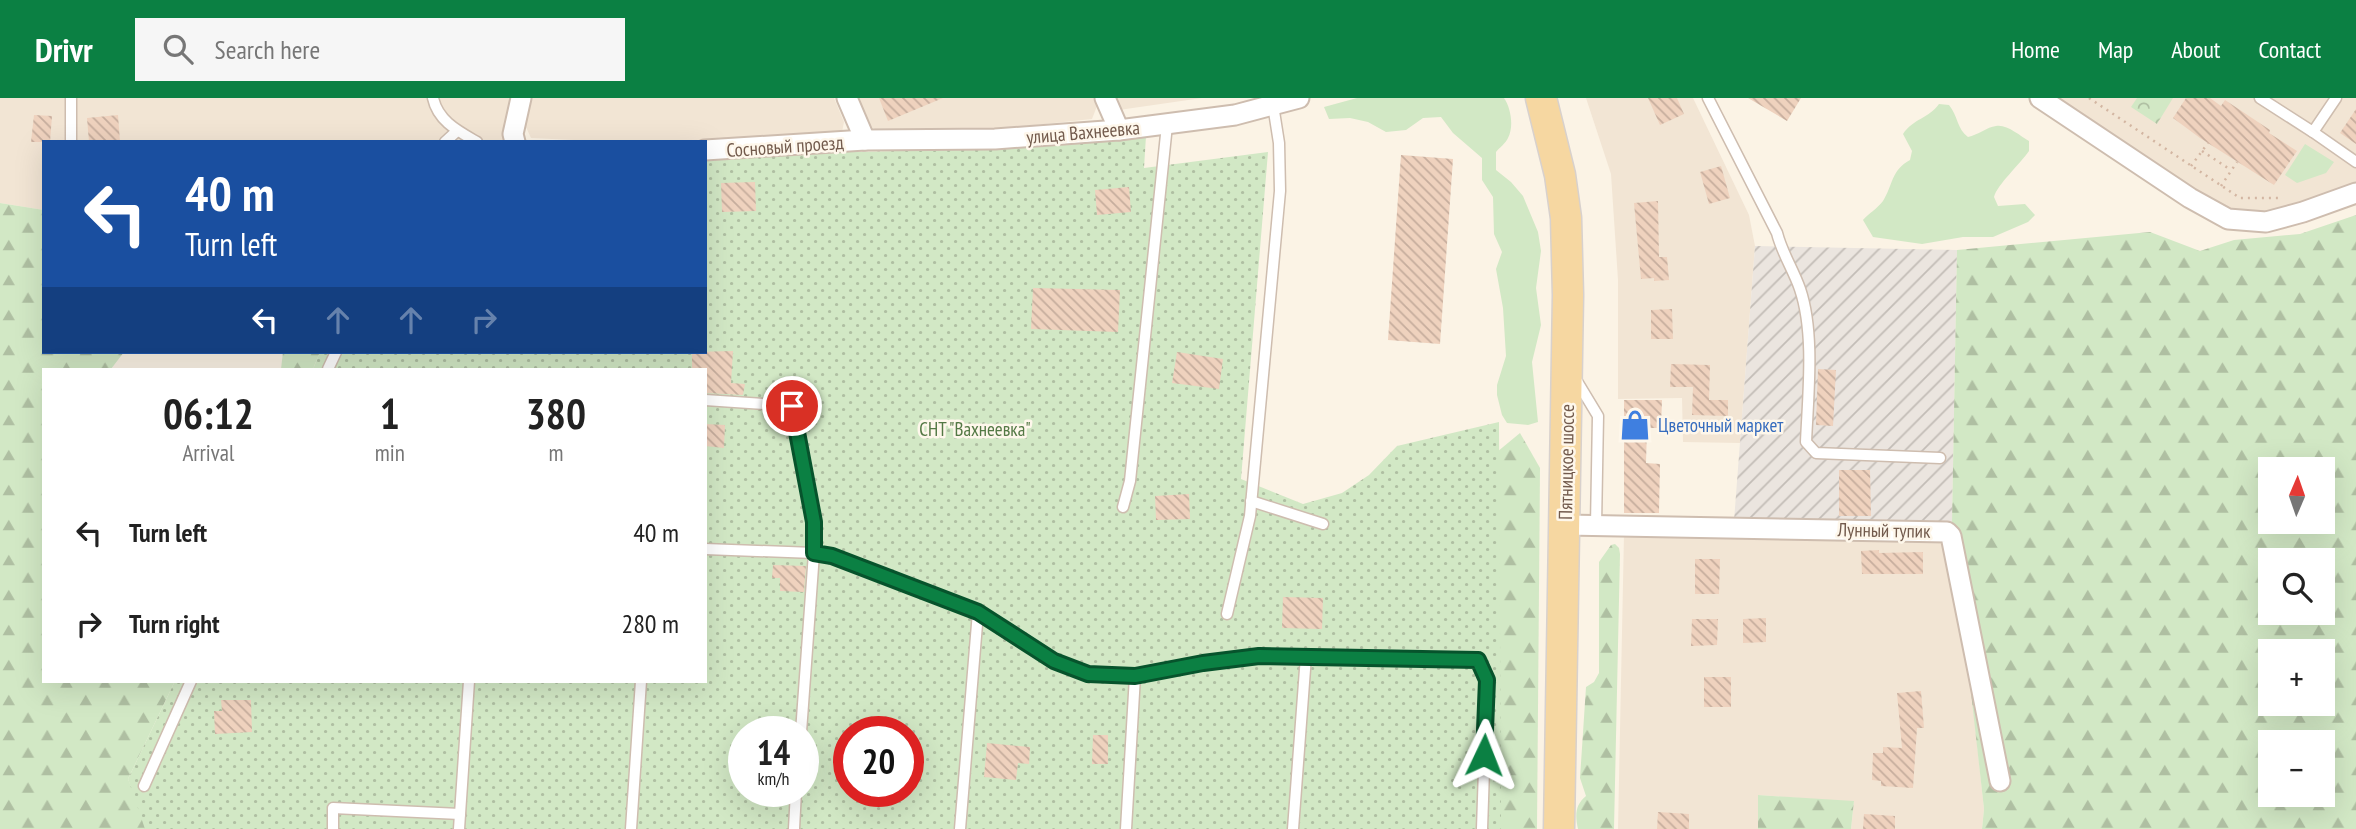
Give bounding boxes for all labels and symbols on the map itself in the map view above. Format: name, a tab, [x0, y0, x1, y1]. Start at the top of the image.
street label: улица Вахнеевка	[1025, 115, 1141, 149]
street label: Сосновый проезд	[726, 130, 845, 162]
pin	[762, 376, 822, 436]
street label: Пятницкое шоссе	[1553, 404, 1579, 520]
shop icon: Цветочный маркет	[1618, 408, 1652, 442]
place label: Цветочный маркет	[1658, 413, 1784, 437]
park label: СНТ "Вахнеевка"	[919, 417, 1031, 441]
north arrow	[2258, 457, 2334, 534]
street label: Лунный тупик	[1836, 517, 1931, 543]
speed limit sign: 20	[833, 716, 924, 807]
position arrow	[1447, 718, 1521, 792]

